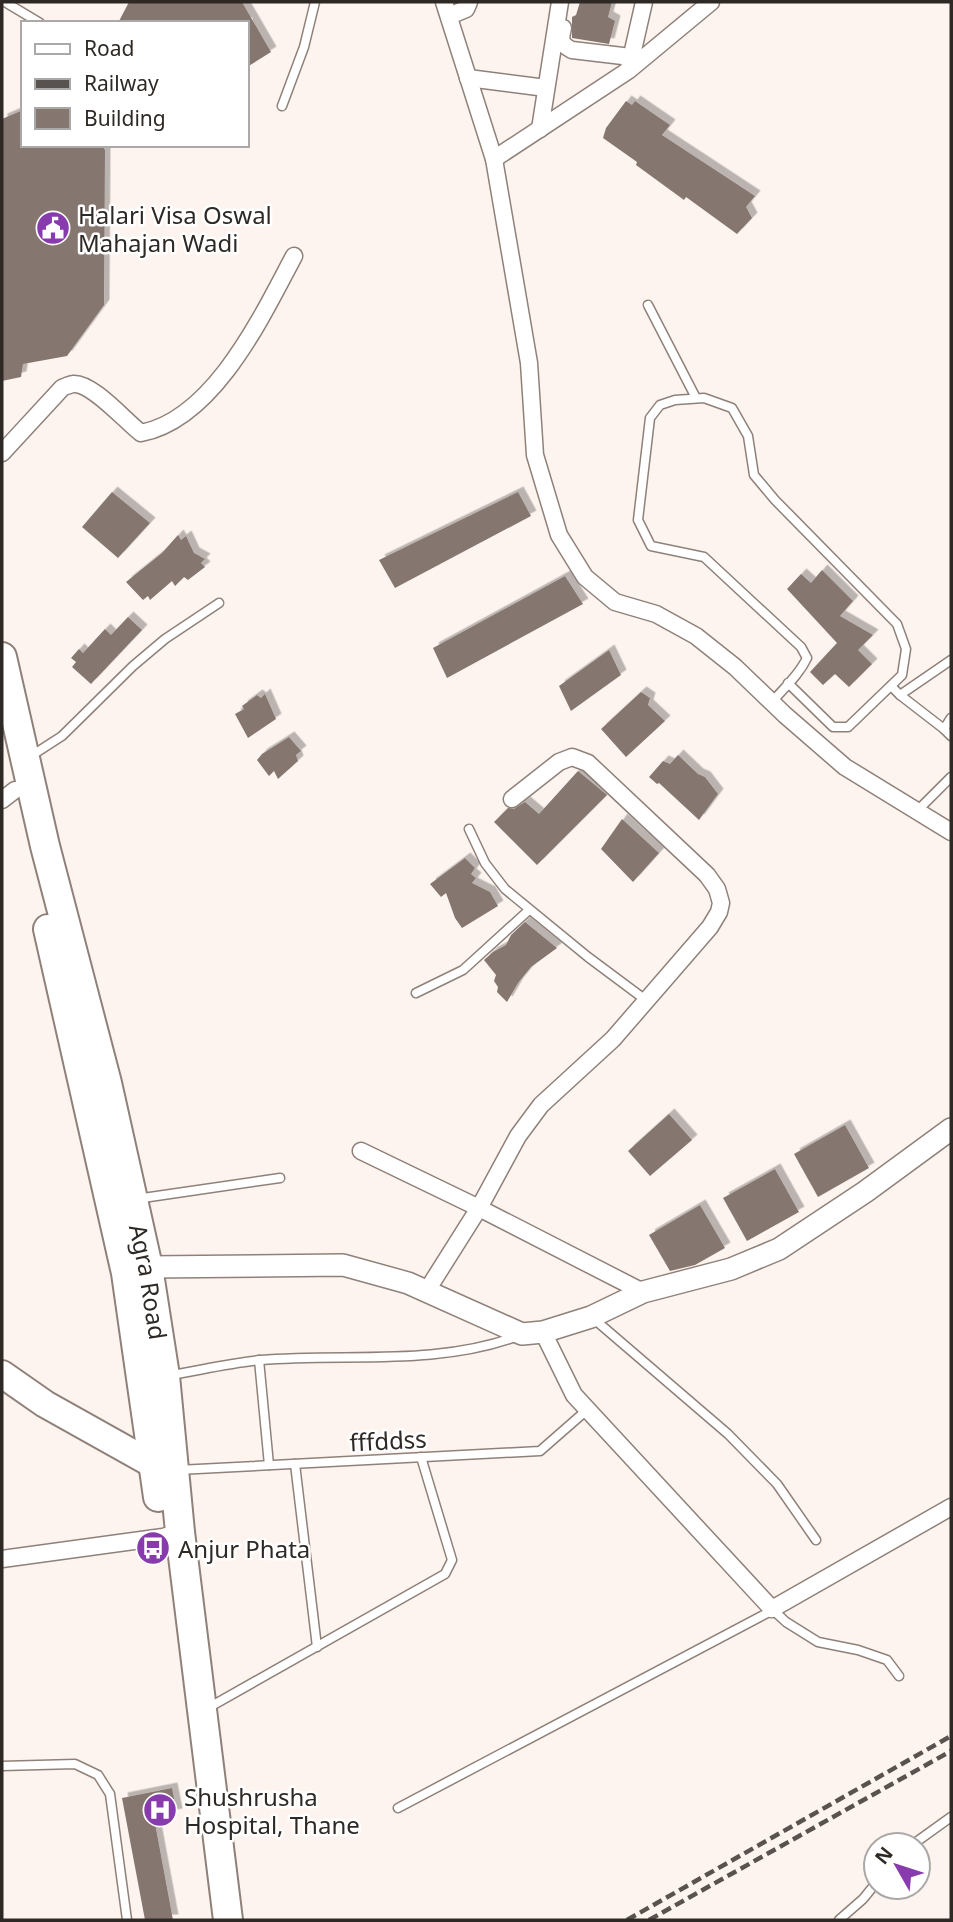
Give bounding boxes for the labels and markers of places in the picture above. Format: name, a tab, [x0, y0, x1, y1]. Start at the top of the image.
place label: Halari Visa Oswal Mahajan Wadi	[78, 198, 272, 259]
public building icon: Halari Visa Oswal Mahajan Wadi	[34, 209, 72, 247]
bus stop icon: Anjur Phata	[134, 1529, 172, 1567]
place label: Anjur Phata	[178, 1532, 310, 1565]
place label: Shushrusha Hospital, Thane	[184, 1780, 360, 1841]
hospital icon: Shushrusha Hospital, Thane	[141, 1791, 179, 1829]

